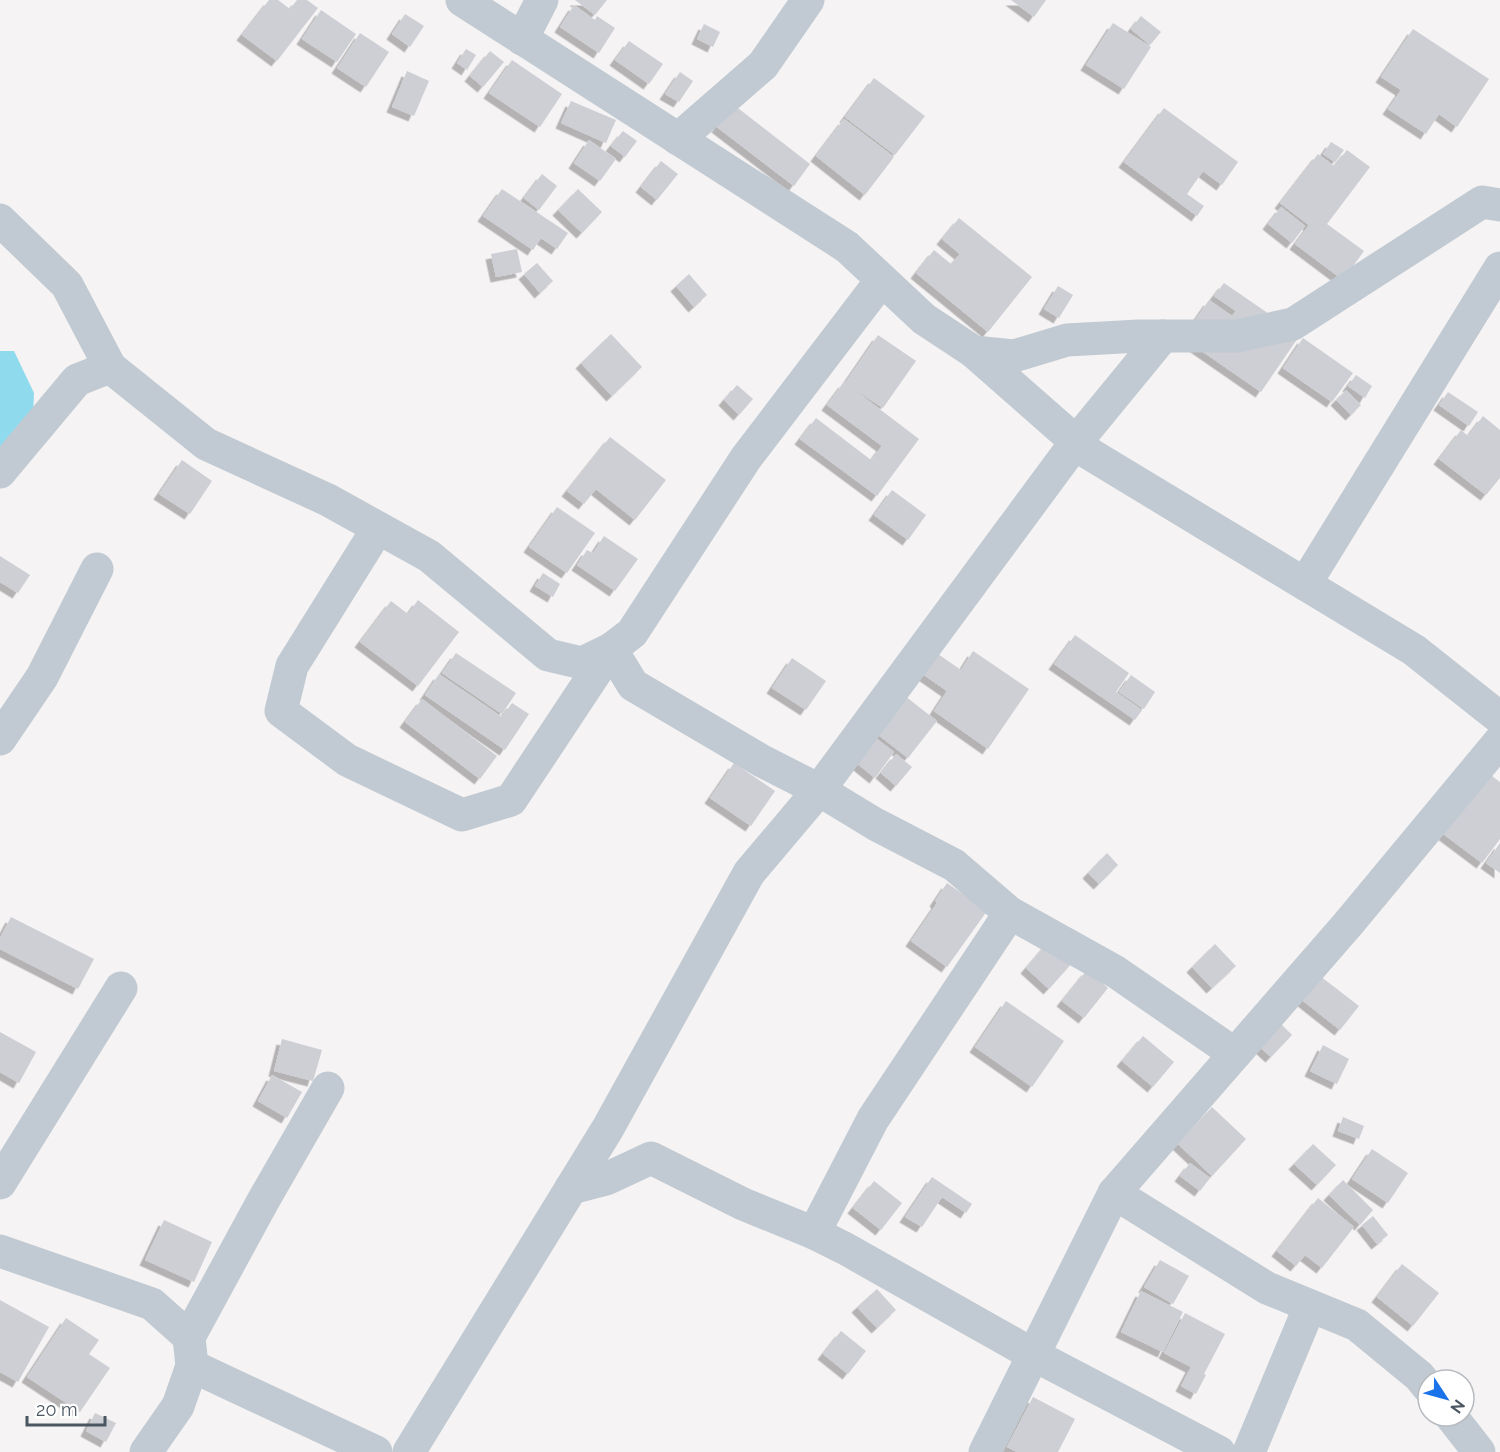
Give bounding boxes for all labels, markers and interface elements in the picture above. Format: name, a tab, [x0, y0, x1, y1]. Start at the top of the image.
north arrow	[1416, 1368, 1476, 1428]
scale bar	[27, 1389, 105, 1427]
text: N	[1446, 1396, 1469, 1417]
text: 20 m	[36, 1399, 78, 1420]

